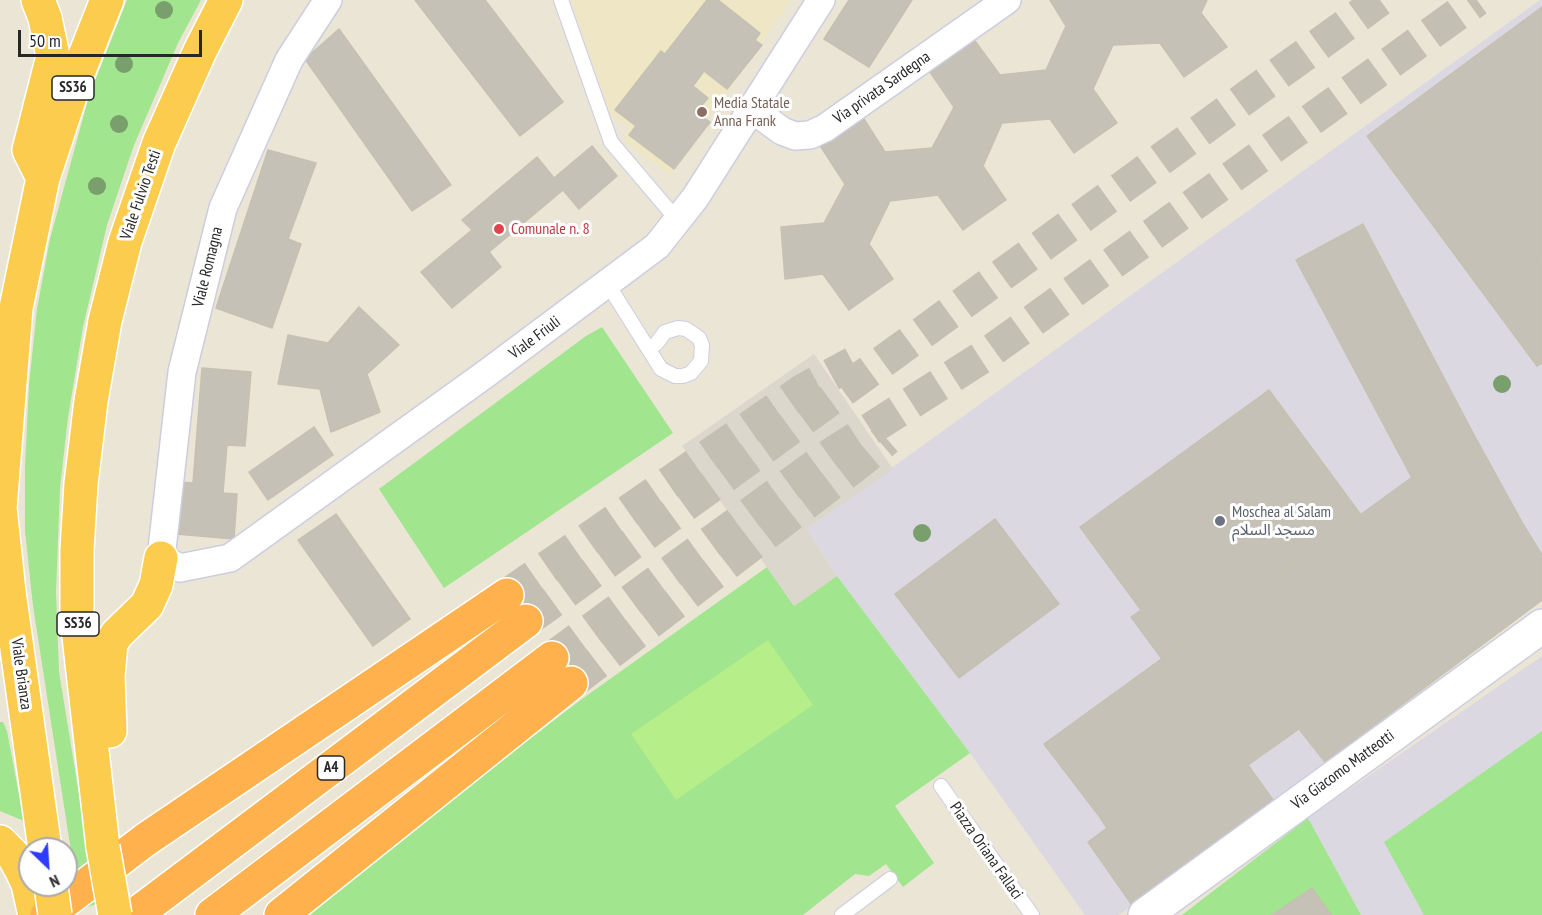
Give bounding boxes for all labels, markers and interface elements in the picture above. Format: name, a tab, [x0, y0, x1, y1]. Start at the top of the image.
scale bar	[21, 18, 206, 56]
text: 50 m	[29, 29, 61, 52]
street label: Via privata Sardegna	[830, 48, 934, 128]
road number: SS36	[52, 76, 94, 100]
place label: Media Statale Anna Frank	[714, 93, 790, 131]
marker: Media Statale Anna Frank	[695, 105, 709, 119]
street label: Viale Fulvio Testi	[117, 148, 165, 242]
place label: Comunale n. 8	[511, 219, 590, 239]
marker: Comunale n. 8	[492, 222, 506, 236]
street label: Viale Romagna	[189, 225, 227, 309]
street label: Viale Friuli	[505, 312, 565, 364]
place label: Moschea al Salam مسجد السلام	[1232, 502, 1331, 540]
marker: Moschea al Salam مسجد السلام	[1213, 514, 1227, 528]
road number: SS36	[57, 612, 99, 636]
street label: Viale Brianza	[6, 637, 36, 711]
street label: Via Giacomo Matteotti	[1288, 726, 1398, 814]
road number: A4	[318, 756, 344, 780]
street label: Piazza Oriana Fallaci	[945, 799, 1027, 903]
north arrow	[18, 837, 78, 897]
text: N	[47, 871, 63, 892]

